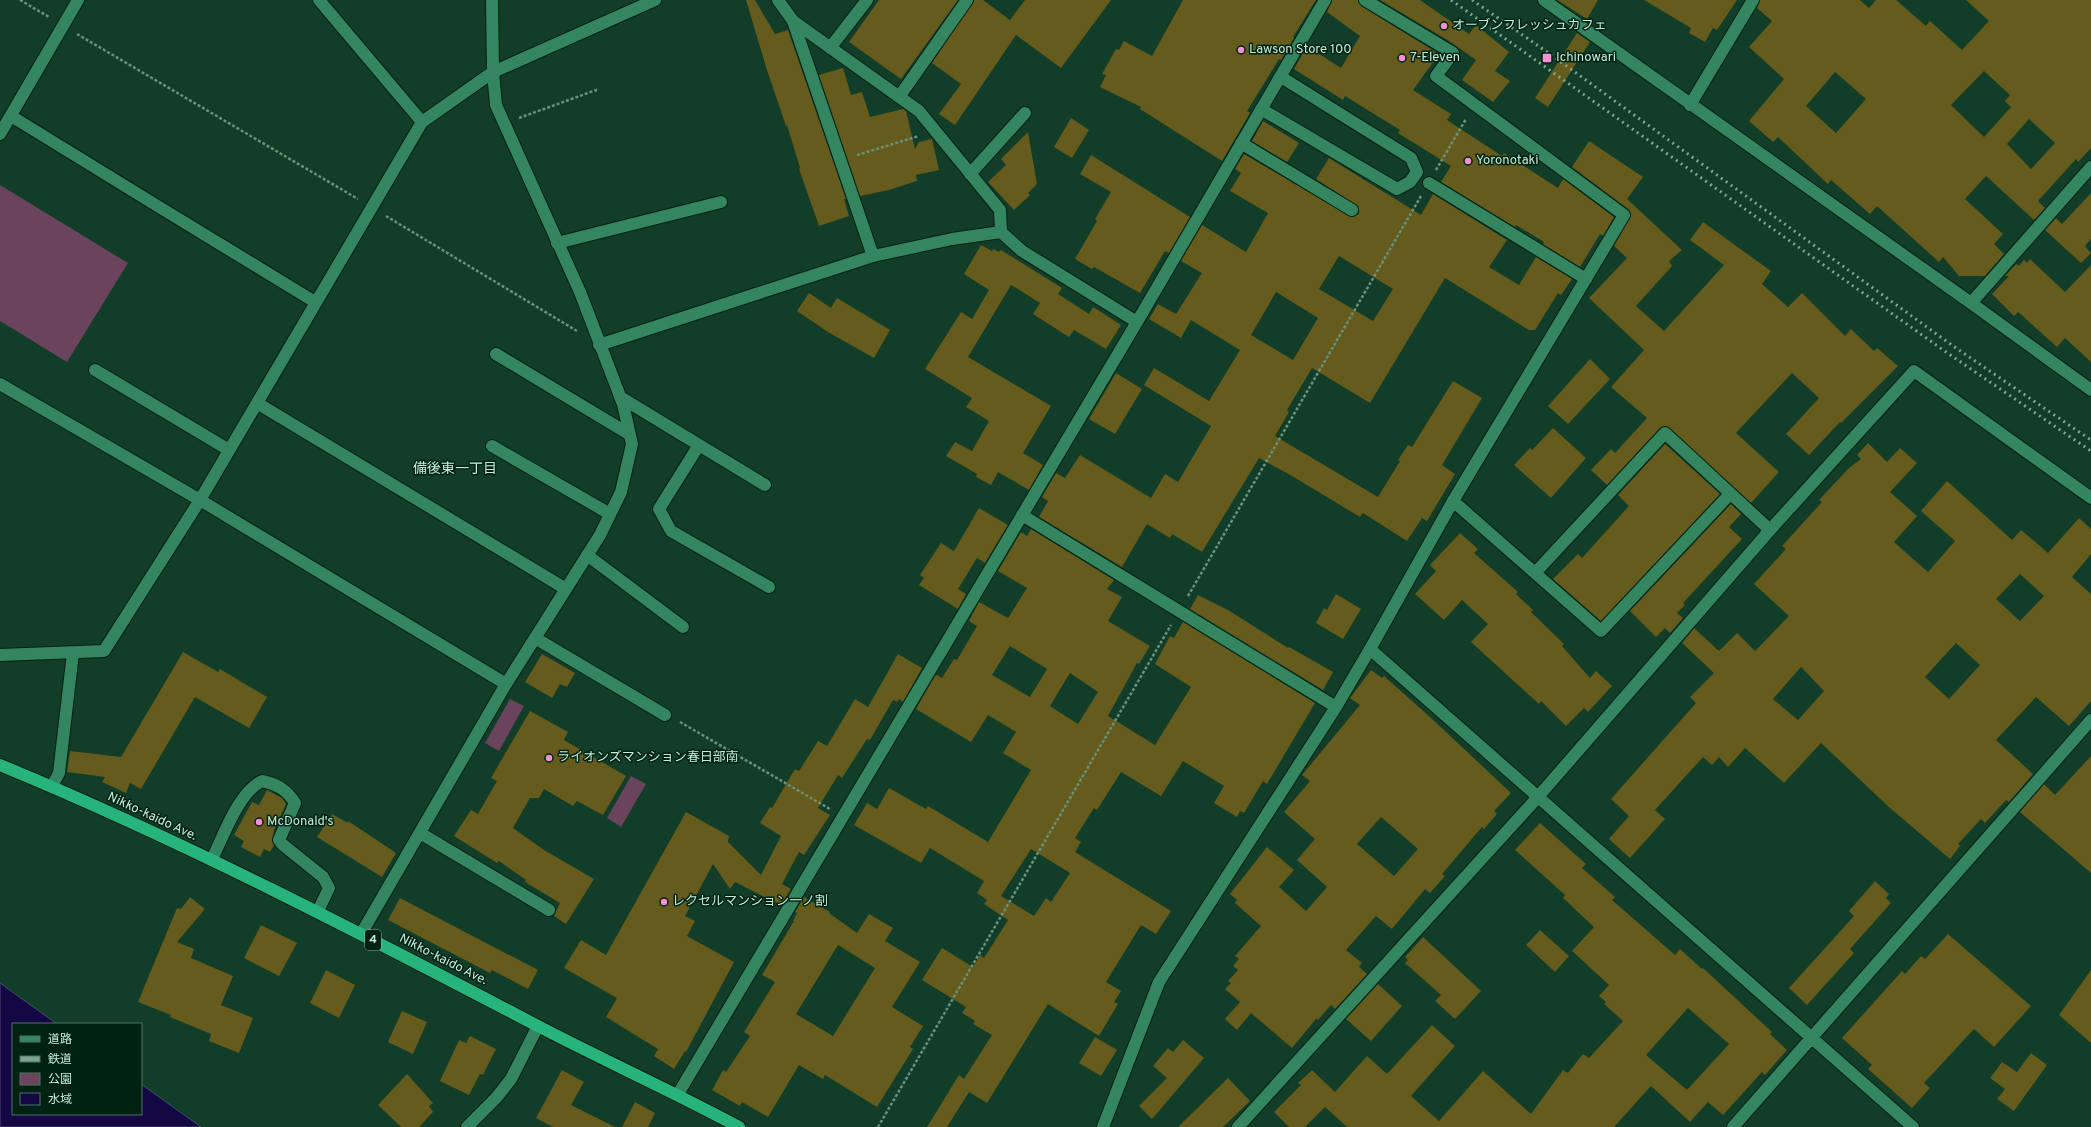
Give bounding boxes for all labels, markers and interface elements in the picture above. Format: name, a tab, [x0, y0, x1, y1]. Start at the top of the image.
place label: オーブンフレッシュカフェ	[1452, 17, 1607, 34]
marker: オーブンフレッシュカフェ	[1439, 21, 1449, 31]
place label: Lawson Store 100	[1249, 42, 1352, 58]
marker: Lawson Store 100	[1236, 45, 1246, 55]
place label: 7-Eleven	[1410, 50, 1460, 66]
place label: Ichinowari	[1556, 50, 1616, 66]
marker: Ichinowari	[1541, 52, 1553, 64]
marker: 7-Eleven	[1397, 53, 1407, 63]
place label: Yoronotaki	[1476, 153, 1539, 169]
marker: Yoronotaki	[1463, 156, 1473, 166]
district label: 備後東一丁目	[413, 461, 497, 478]
place label: ライオンズマンション春日部南	[557, 749, 739, 766]
marker: ライオンズマンション春日部南	[544, 753, 554, 763]
street label: Nikko-kaido Ave.	[105, 789, 199, 845]
place label: McDonald's	[267, 814, 334, 830]
marker: McDonald's	[254, 817, 264, 827]
place label: レクセルマンション一ノ割	[672, 894, 828, 910]
marker: レクセルマンション一ノ割	[659, 897, 669, 907]
road number: 4	[365, 930, 381, 950]
street label: Nikko-kaido Ave.	[396, 931, 490, 989]
legend	[12, 1023, 142, 1115]
text: 道路	[48, 1032, 72, 1048]
text: 鉄道	[48, 1052, 72, 1068]
text: 公園	[48, 1072, 72, 1088]
text: 水域	[48, 1092, 72, 1108]

